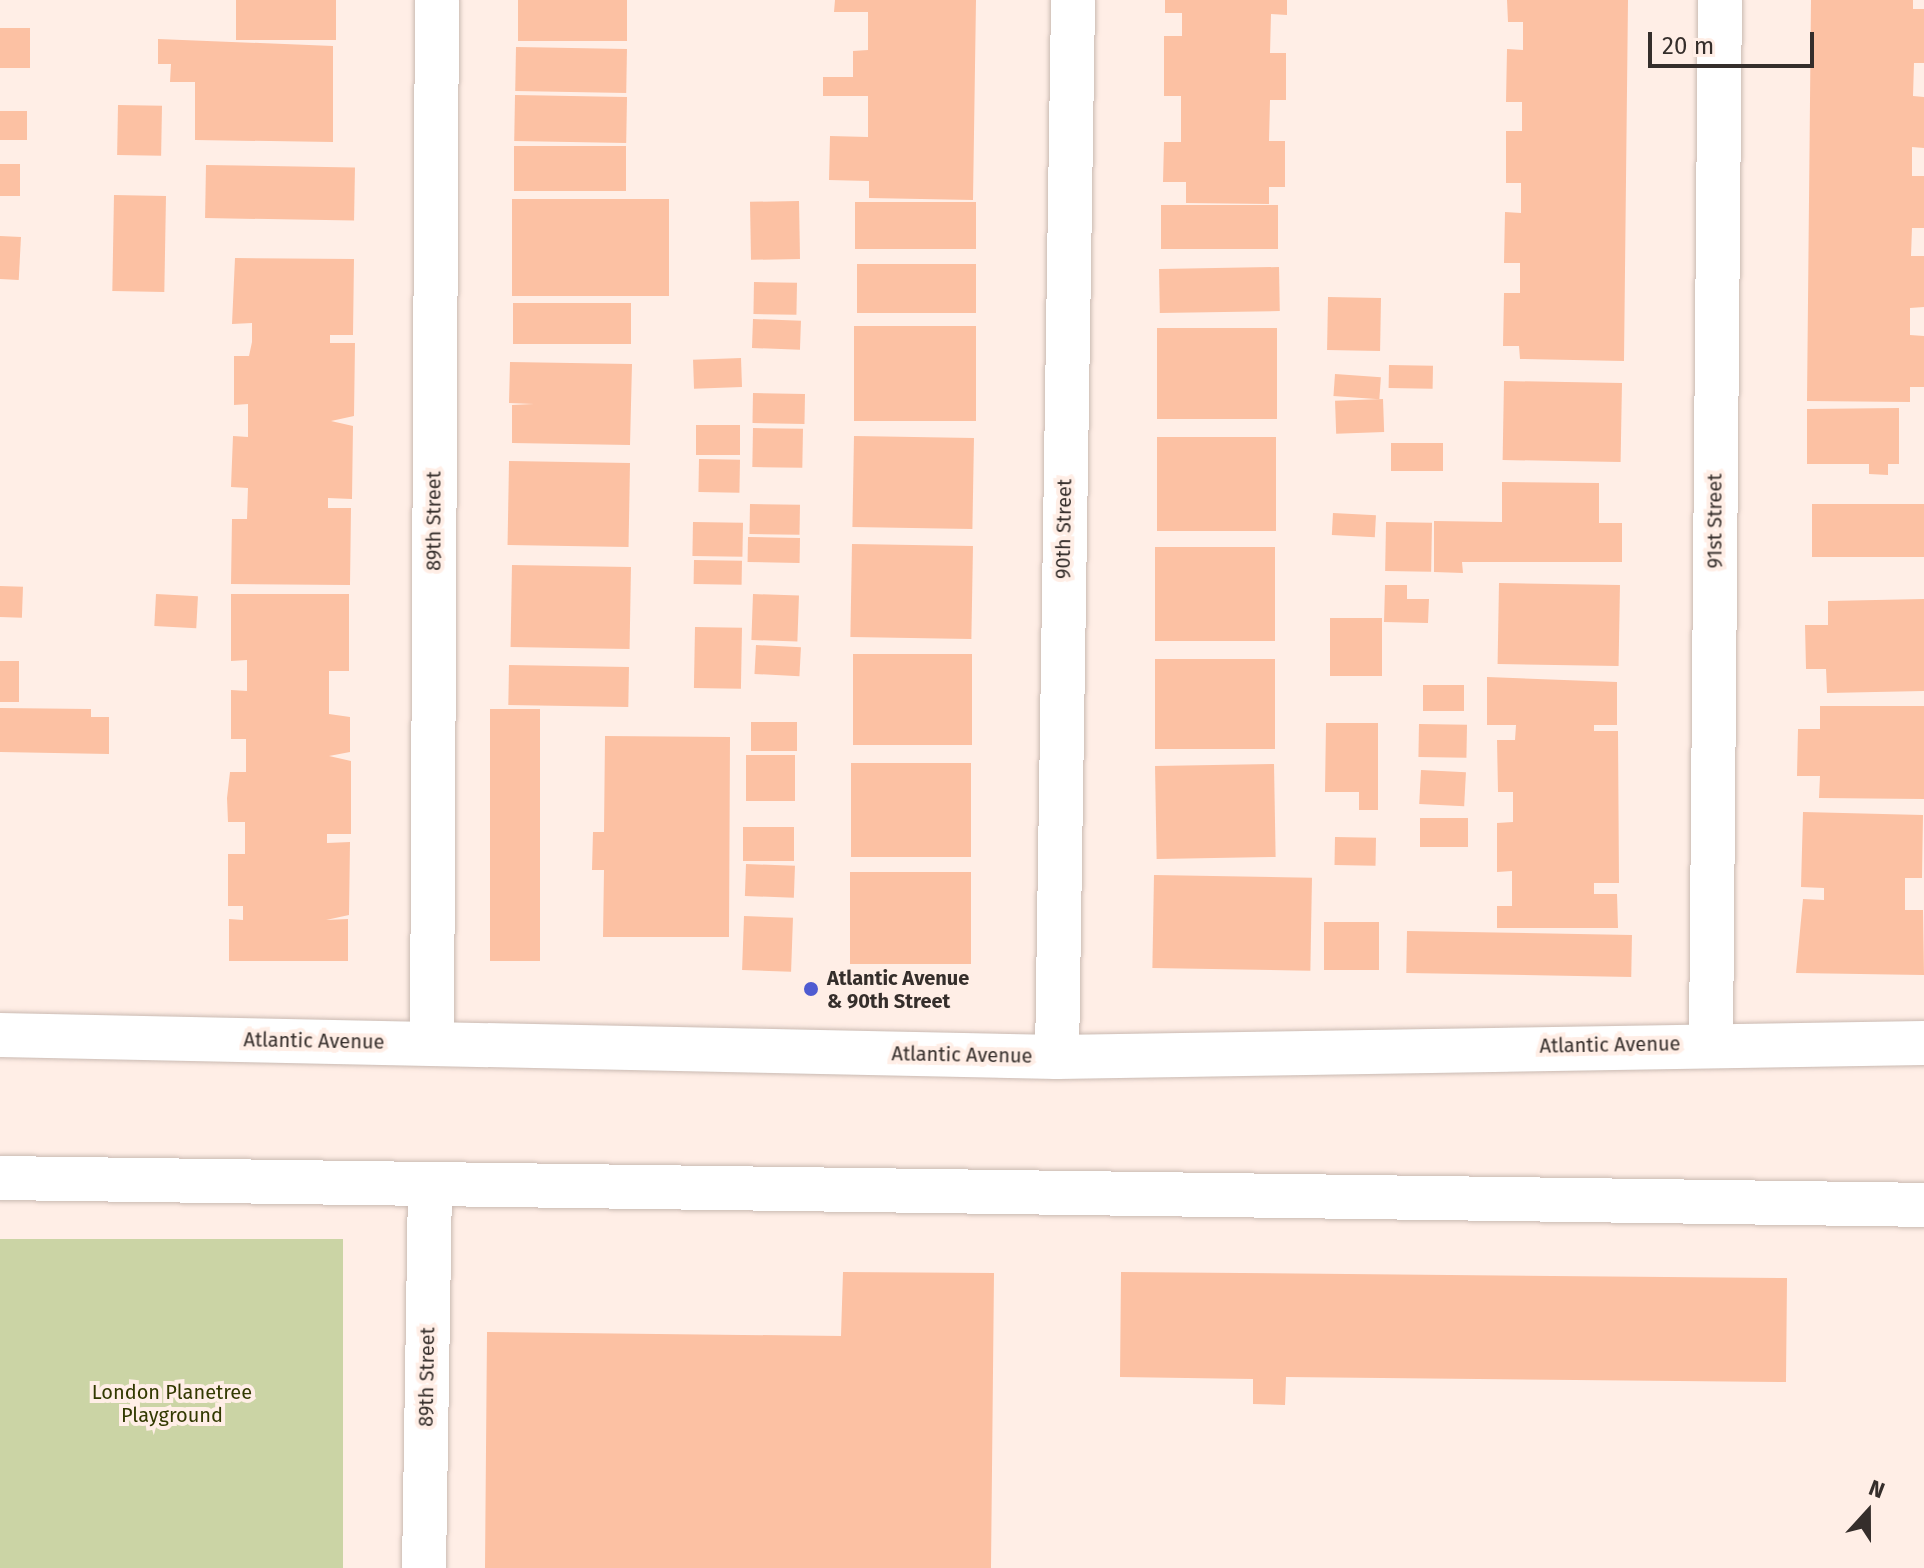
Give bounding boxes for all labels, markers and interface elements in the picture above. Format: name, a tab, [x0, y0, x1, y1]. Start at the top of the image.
scale bar	[1652, 16, 1818, 66]
text: 20 m	[1662, 32, 1714, 60]
street label: 89th Street	[422, 471, 446, 571]
street label: 91st Street	[1703, 474, 1727, 568]
street label: 90th Street	[1051, 479, 1077, 579]
place label: Atlantic Avenue & 90th Street	[827, 966, 969, 1013]
marker: Atlantic Avenue & 90th Street	[802, 980, 820, 998]
street label: Atlantic Avenue	[243, 1028, 385, 1054]
street label: Atlantic Avenue	[1539, 1032, 1681, 1058]
street label: Atlantic Avenue	[891, 1042, 1033, 1068]
street label: 89th Street	[414, 1327, 440, 1427]
park label: London Planetree Playground	[92, 1380, 252, 1427]
north arrow	[1828, 1472, 1908, 1552]
text: N	[1865, 1474, 1888, 1504]

